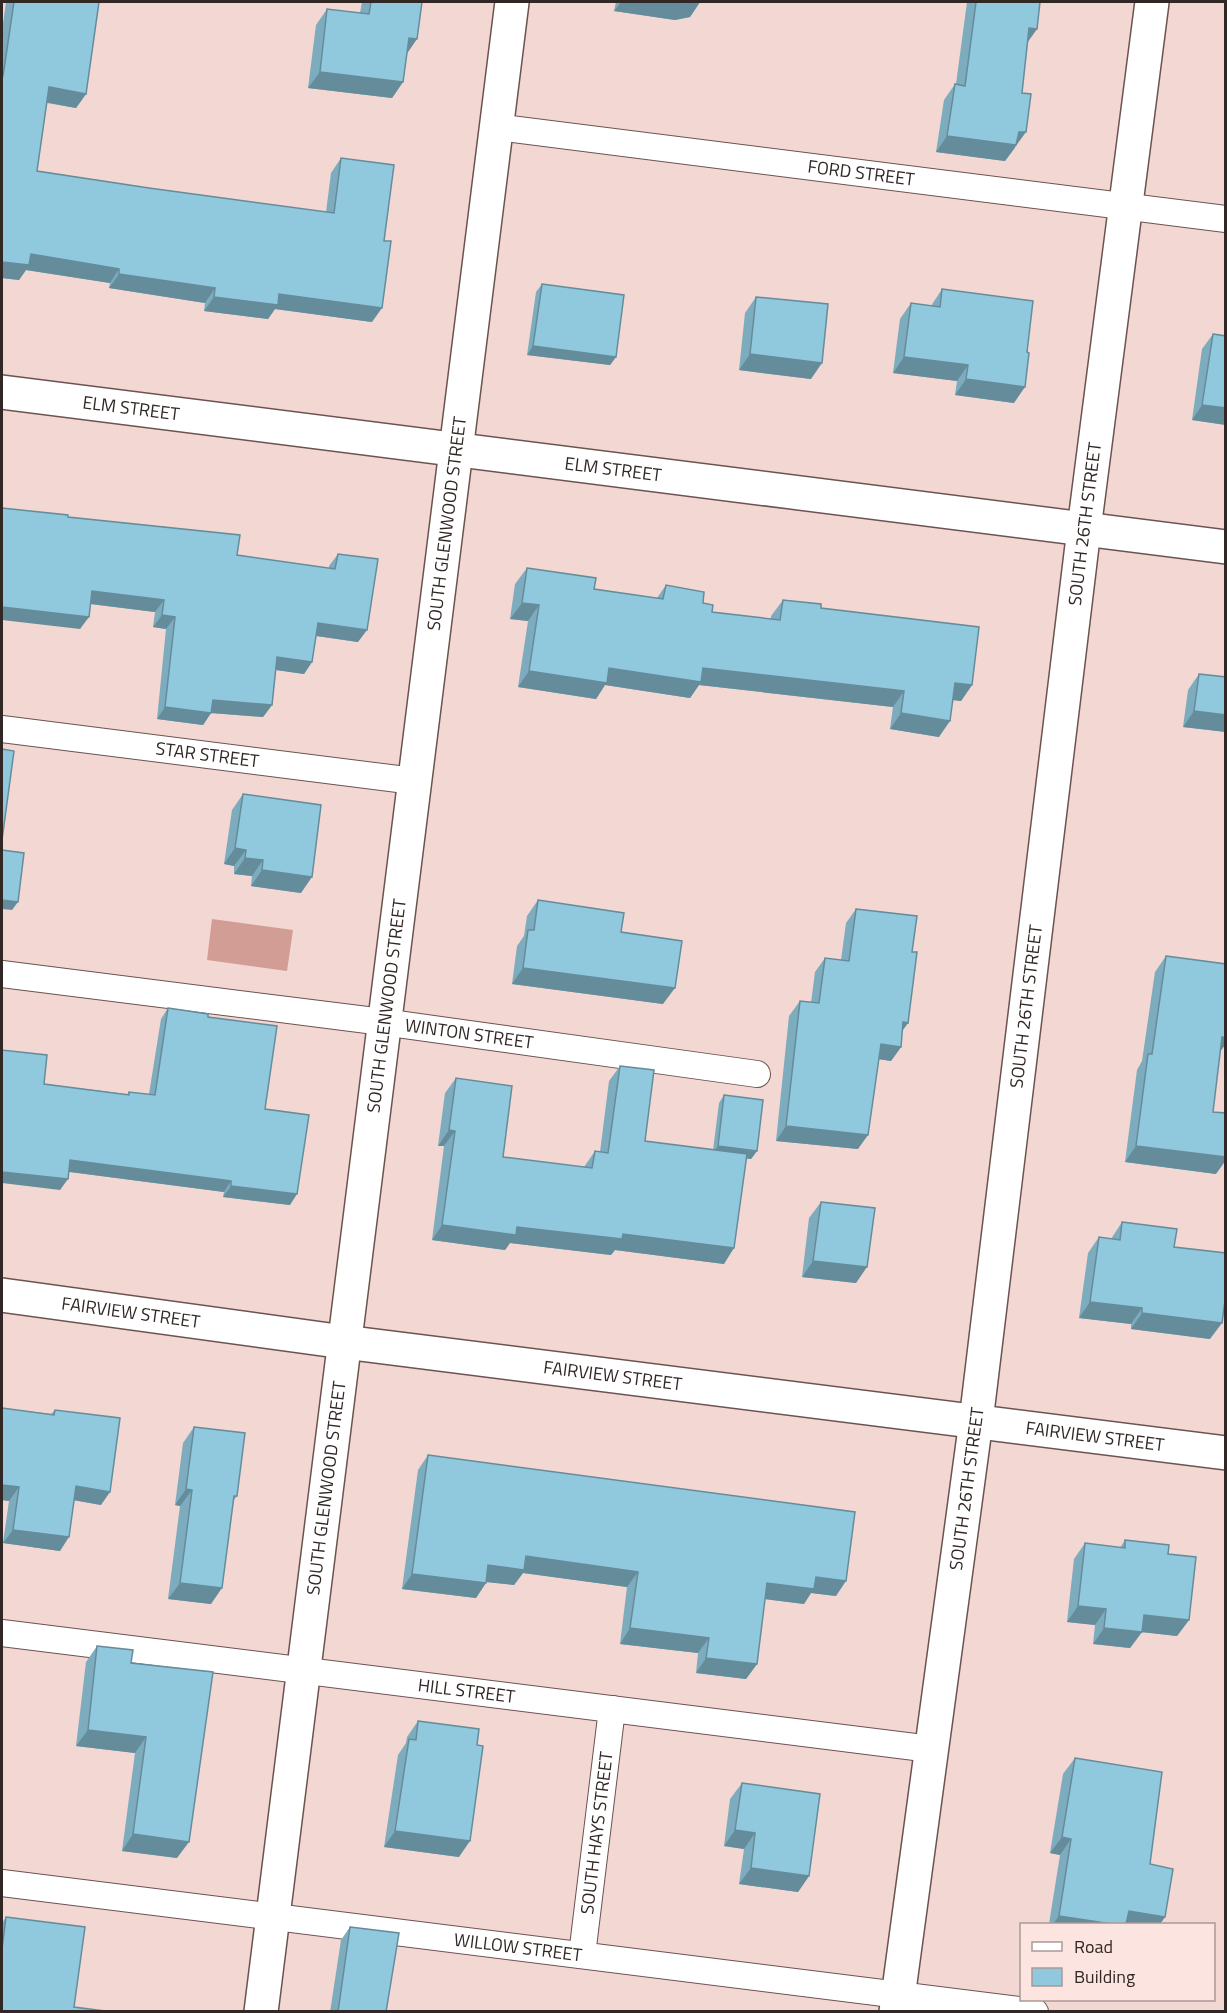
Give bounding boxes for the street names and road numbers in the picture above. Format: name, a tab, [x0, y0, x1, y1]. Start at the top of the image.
street label: FORD STREET	[806, 152, 917, 193]
street label: ELM STREET	[81, 388, 182, 427]
street label: SOUTH GLENWOOD STREET	[420, 414, 473, 632]
street label: SOUTH 26TH STREET	[1061, 440, 1108, 607]
street label: ELM STREET	[563, 449, 664, 488]
street label: STAR STREET	[154, 735, 261, 774]
street label: SOUTH GLENWOOD STREET	[359, 897, 413, 1114]
street label: SOUTH 26TH STREET	[1002, 923, 1049, 1090]
street label: WINTON STREET	[403, 1011, 536, 1056]
street label: FAIRVIEW STREET	[60, 1289, 202, 1335]
street label: FAIRVIEW STREET	[542, 1353, 684, 1397]
street label: SOUTH GLENWOOD STREET	[299, 1379, 353, 1597]
street label: SOUTH 26TH STREET	[942, 1405, 991, 1572]
street label: FAIRVIEW STREET	[1024, 1414, 1166, 1458]
street label: HILL STREET	[416, 1671, 517, 1710]
street label: SOUTH HAYS STREET	[573, 1749, 620, 1916]
street label: WILLOW STREET	[452, 1926, 584, 1968]

